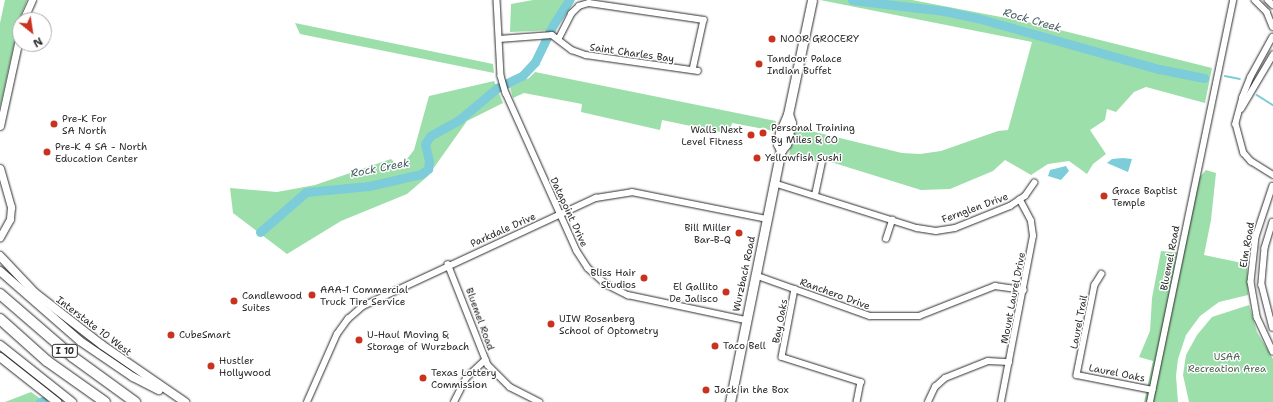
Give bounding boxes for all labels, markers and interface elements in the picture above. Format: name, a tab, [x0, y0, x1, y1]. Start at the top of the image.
water label: Rock Creek	[1002, 6, 1062, 36]
north arrow	[12, 12, 52, 52]
text: N	[30, 33, 45, 51]
place label: NOOR GROCERY	[780, 33, 859, 45]
marker: NOOR GROCERY	[767, 34, 777, 44]
street label: Saint Charles Bay	[589, 41, 675, 65]
place label: Tandoor Palace Indian Buffet	[767, 52, 842, 76]
marker: Tandoor Palace Indian Buffet	[754, 59, 764, 69]
place label: Pre-K For SA North	[62, 112, 107, 136]
marker: Pre-K For SA North	[49, 119, 59, 129]
place label: Personal Training By Miles & CO	[771, 121, 855, 144]
place label: Walls Next Level Fitness	[681, 123, 743, 146]
marker: Personal Training By Miles & CO	[758, 128, 768, 138]
marker: Walls Next Level Fitness	[746, 130, 756, 140]
place label: Pre-K 4 SA - North Education Center	[55, 140, 147, 164]
marker: Pre-K 4 SA - North Education Center	[42, 147, 52, 157]
place label: Yellowfish Sushi	[765, 152, 842, 164]
marker: Yellowfish Sushi	[752, 153, 762, 163]
water label: Rock Creek	[349, 157, 411, 181]
street label: Datapoint Drive	[548, 175, 590, 249]
place label: Grace Baptist Temple	[1112, 184, 1177, 208]
street label: Fernglen Drive	[940, 190, 1010, 226]
marker: Grace Baptist Temple	[1099, 191, 1109, 201]
street label: Parkdale Drive	[468, 210, 538, 250]
place label: Bill Miller Bar-B-Q	[684, 221, 731, 244]
street label: Elm Road	[1237, 221, 1257, 269]
street label: Bluemel Road	[1158, 225, 1182, 291]
marker: Bill Miller Bar-B-Q	[734, 228, 744, 238]
street label: Wurzbach Road	[730, 235, 758, 313]
street label: Mount Laurel Drive	[998, 251, 1028, 345]
place label: Bliss Hair Studios	[590, 266, 636, 290]
marker: Bliss Hair Studios	[639, 273, 649, 283]
street label: Ranchero Drive	[798, 276, 872, 312]
place label: El Gallito De Jalisco	[669, 280, 718, 304]
place label: AAA-1 Commercial Truck Tire Service	[320, 283, 408, 306]
street label: Bluemel Road	[463, 286, 497, 352]
marker: El Gallito De Jalisco	[721, 287, 731, 297]
place label: Candlewood Suites	[242, 289, 302, 312]
marker: AAA-1 Commercial Truck Tire Service	[307, 290, 317, 300]
street label: Interstate 10 West	[54, 294, 134, 358]
street label: Laurel Trail	[1068, 294, 1090, 350]
marker: Candlewood Suites	[229, 296, 239, 306]
street label: Bay Oaks	[770, 298, 790, 344]
place label: UIW Rosenberg School of Optometry	[559, 312, 658, 336]
marker: UIW Rosenberg School of Optometry	[546, 319, 556, 329]
place label: U-Haul Moving & Storage of Wurzbach	[367, 328, 469, 352]
place label: CubeSmart	[179, 329, 231, 341]
marker: CubeSmart	[166, 330, 176, 340]
marker: U-Haul Moving & Storage of Wurzbach	[354, 335, 364, 345]
place label: Taco Bell	[723, 340, 766, 352]
marker: Taco Bell	[710, 341, 720, 351]
road number: I 10	[51, 344, 79, 358]
park label: USAA Recreation Area	[1188, 350, 1266, 374]
place label: Hustler Hollywood	[219, 354, 271, 378]
marker: Hustler Hollywood	[206, 361, 216, 371]
street label: Laurel Oaks	[1088, 362, 1146, 384]
place label: Texas Lottery Commission	[431, 366, 496, 390]
marker: Texas Lottery Commission	[418, 373, 428, 383]
place label: Jack in the Box	[714, 384, 789, 396]
marker: Jack in the Box	[701, 385, 711, 395]

